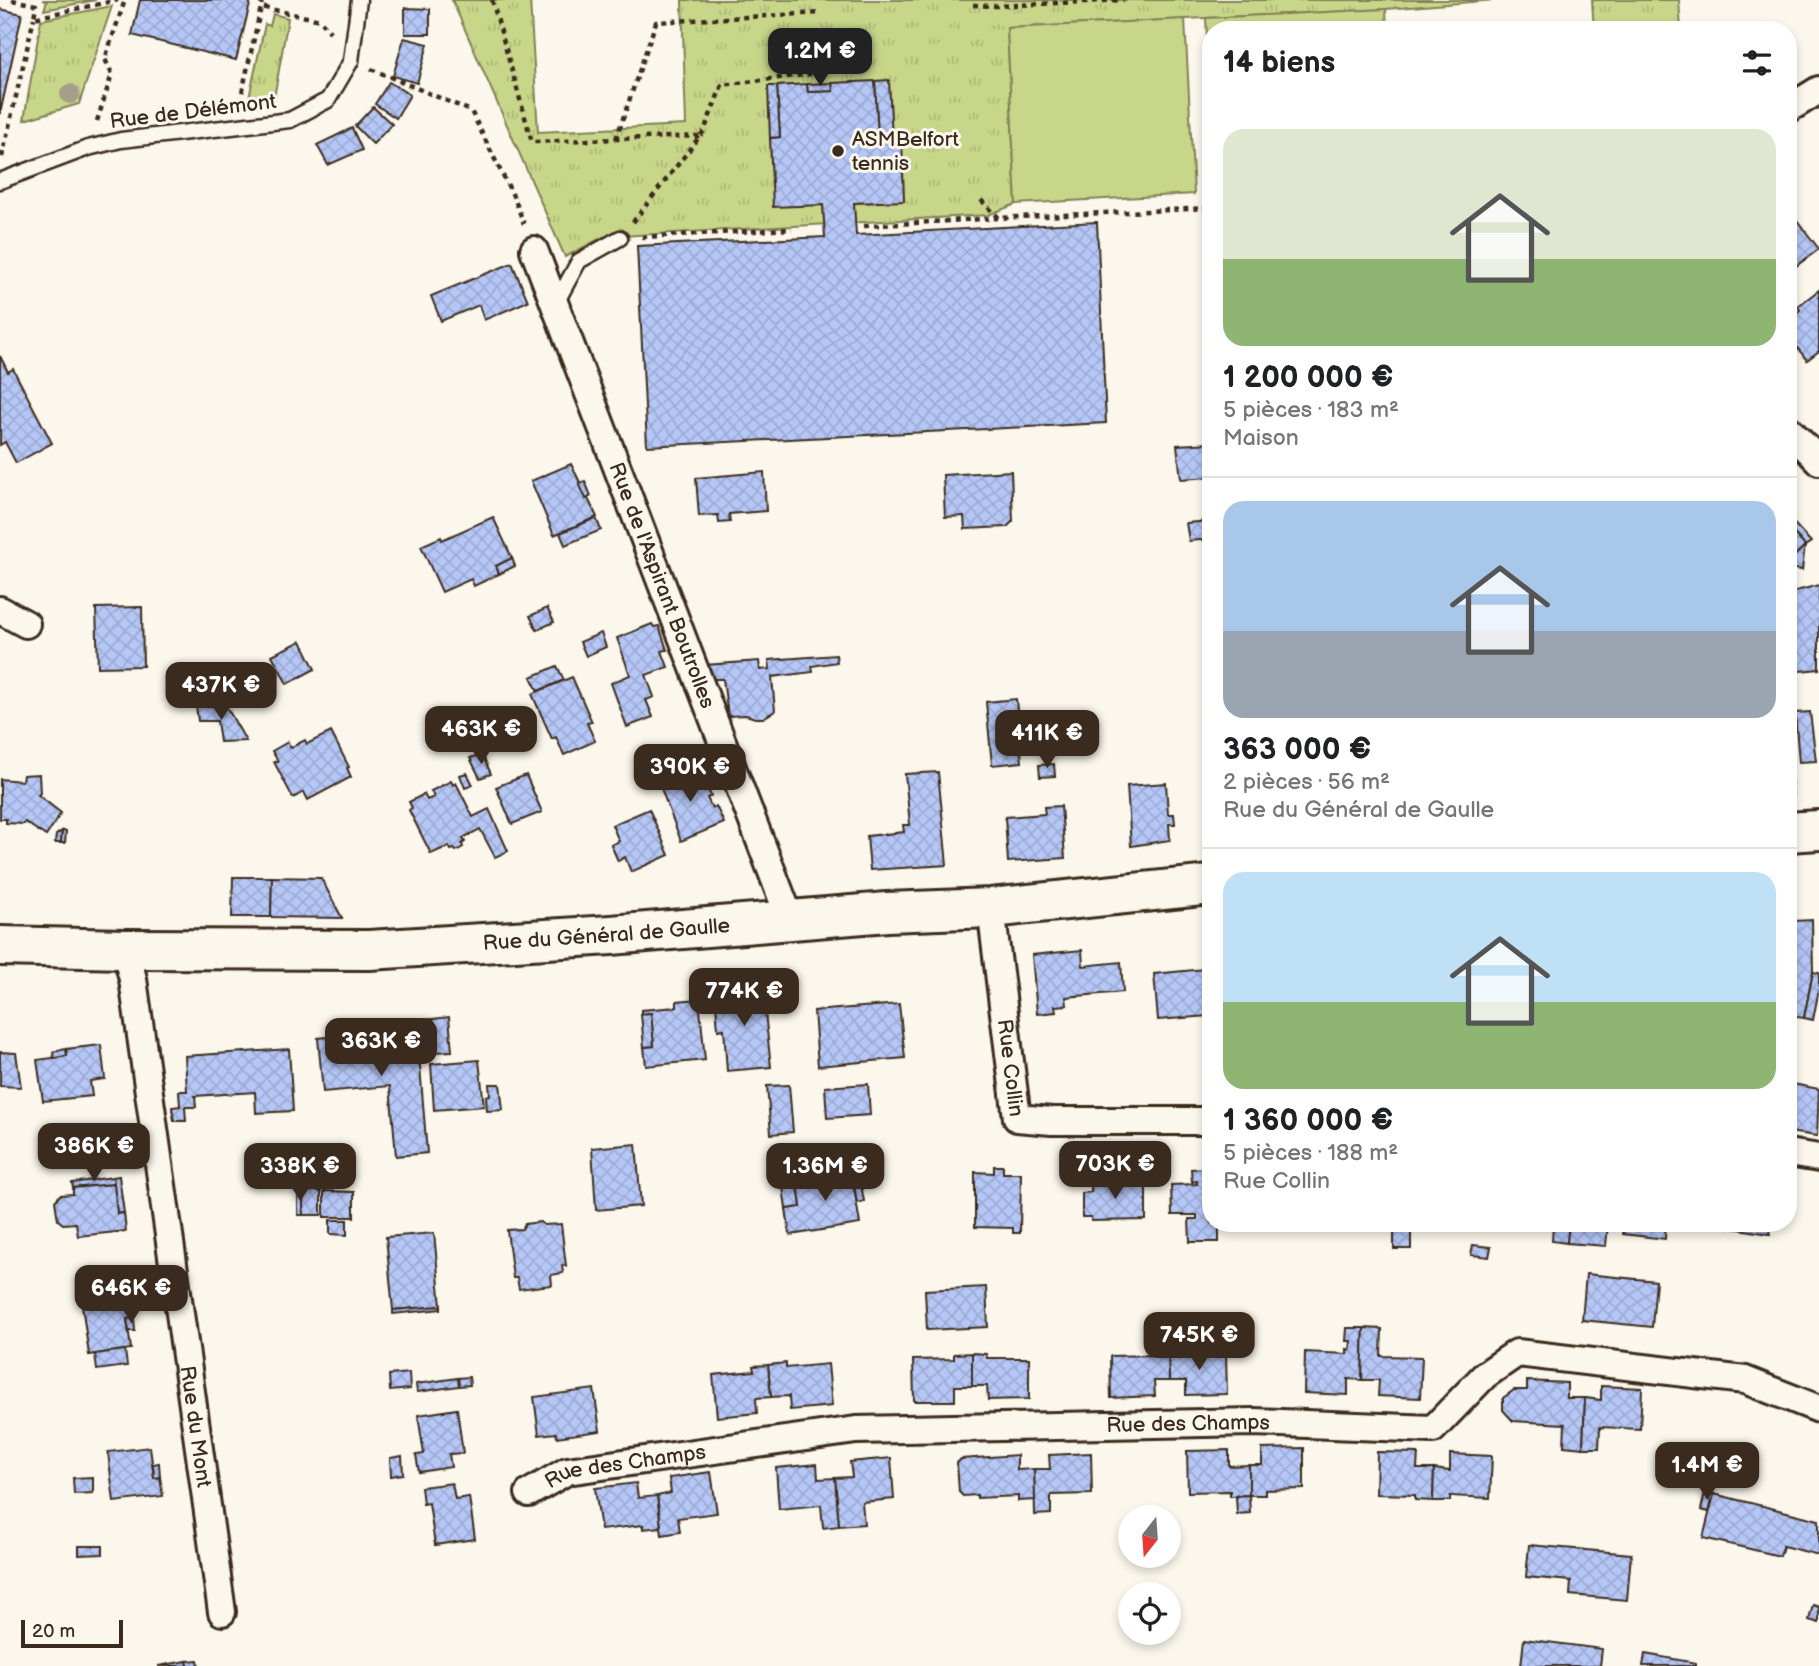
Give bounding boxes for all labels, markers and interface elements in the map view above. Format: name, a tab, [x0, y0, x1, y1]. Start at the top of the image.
pin: 1.2M €	[763, 28, 877, 88]
text: 1.2M €	[784, 37, 856, 65]
icon: filters	[1738, 44, 1776, 82]
text: 14 biens	[1223, 45, 1335, 81]
street label: Rue de Délémont	[108, 89, 278, 134]
place label: ASMBelfort tennis	[852, 127, 960, 176]
marker: ASMBelfort tennis	[830, 143, 846, 159]
icon: home	[1437, 175, 1563, 301]
text: 1 200 000 €	[1223, 360, 1393, 396]
text: 5 pièces · 183 m²	[1223, 396, 1399, 424]
text: Maison	[1223, 424, 1299, 452]
street label: Rue de l'Aspirant Boutrolles	[603, 459, 720, 712]
icon: home	[1437, 547, 1563, 673]
pin: 437K €	[164, 662, 278, 722]
text: 437K €	[182, 671, 260, 699]
pin: 463K €	[424, 706, 538, 766]
pin: 411K €	[990, 710, 1104, 770]
text: 463K €	[441, 715, 521, 743]
text: 411K €	[1011, 719, 1083, 747]
text: 363 000 €	[1223, 732, 1371, 768]
pin: 390K €	[633, 744, 747, 804]
text: 390K €	[650, 753, 730, 781]
text: 2 pièces · 56 m²	[1223, 768, 1390, 796]
text: Rue du Général de Gaulle	[1223, 796, 1494, 824]
street label: Rue du Général de Gaulle	[482, 913, 731, 956]
icon: home	[1437, 918, 1563, 1044]
pin: 774K €	[687, 968, 801, 1028]
text: 774K €	[705, 977, 783, 1005]
pin: 363K €	[324, 1018, 438, 1078]
street label: Rue Collin	[992, 1018, 1029, 1118]
text: 363K €	[341, 1027, 421, 1055]
text: 1 360 000 €	[1223, 1103, 1393, 1139]
pin: 386K €	[37, 1124, 151, 1183]
text: 386K €	[54, 1132, 134, 1160]
text: 5 pièces · 188 m²	[1223, 1139, 1398, 1167]
pin: 703K €	[1058, 1142, 1172, 1201]
pin: 338K €	[243, 1144, 357, 1203]
pin: 1.36M €	[760, 1144, 890, 1203]
text: 703K €	[1075, 1150, 1155, 1178]
text: 338K €	[260, 1152, 340, 1180]
text: 1.36M €	[782, 1152, 868, 1180]
text: Rue Collin	[1223, 1167, 1330, 1195]
pin: 646K €	[74, 1266, 188, 1325]
text: 646K €	[91, 1274, 171, 1302]
pin: 745K €	[1142, 1312, 1256, 1372]
text: 745K €	[1160, 1321, 1238, 1349]
street label: Rue du Mont	[175, 1364, 216, 1490]
street label: Rue des Champs	[1106, 1410, 1270, 1438]
street label: Rue des Champs	[540, 1439, 707, 1494]
pin: 1.4M €	[1650, 1442, 1764, 1502]
text: 1.4M €	[1671, 1451, 1743, 1479]
north arrow	[1118, 1505, 1181, 1568]
map controls	[1118, 1505, 1181, 1645]
button: locate	[1118, 1582, 1181, 1645]
scale bar	[21, 1617, 122, 1649]
text: 20 m	[32, 1620, 75, 1643]

